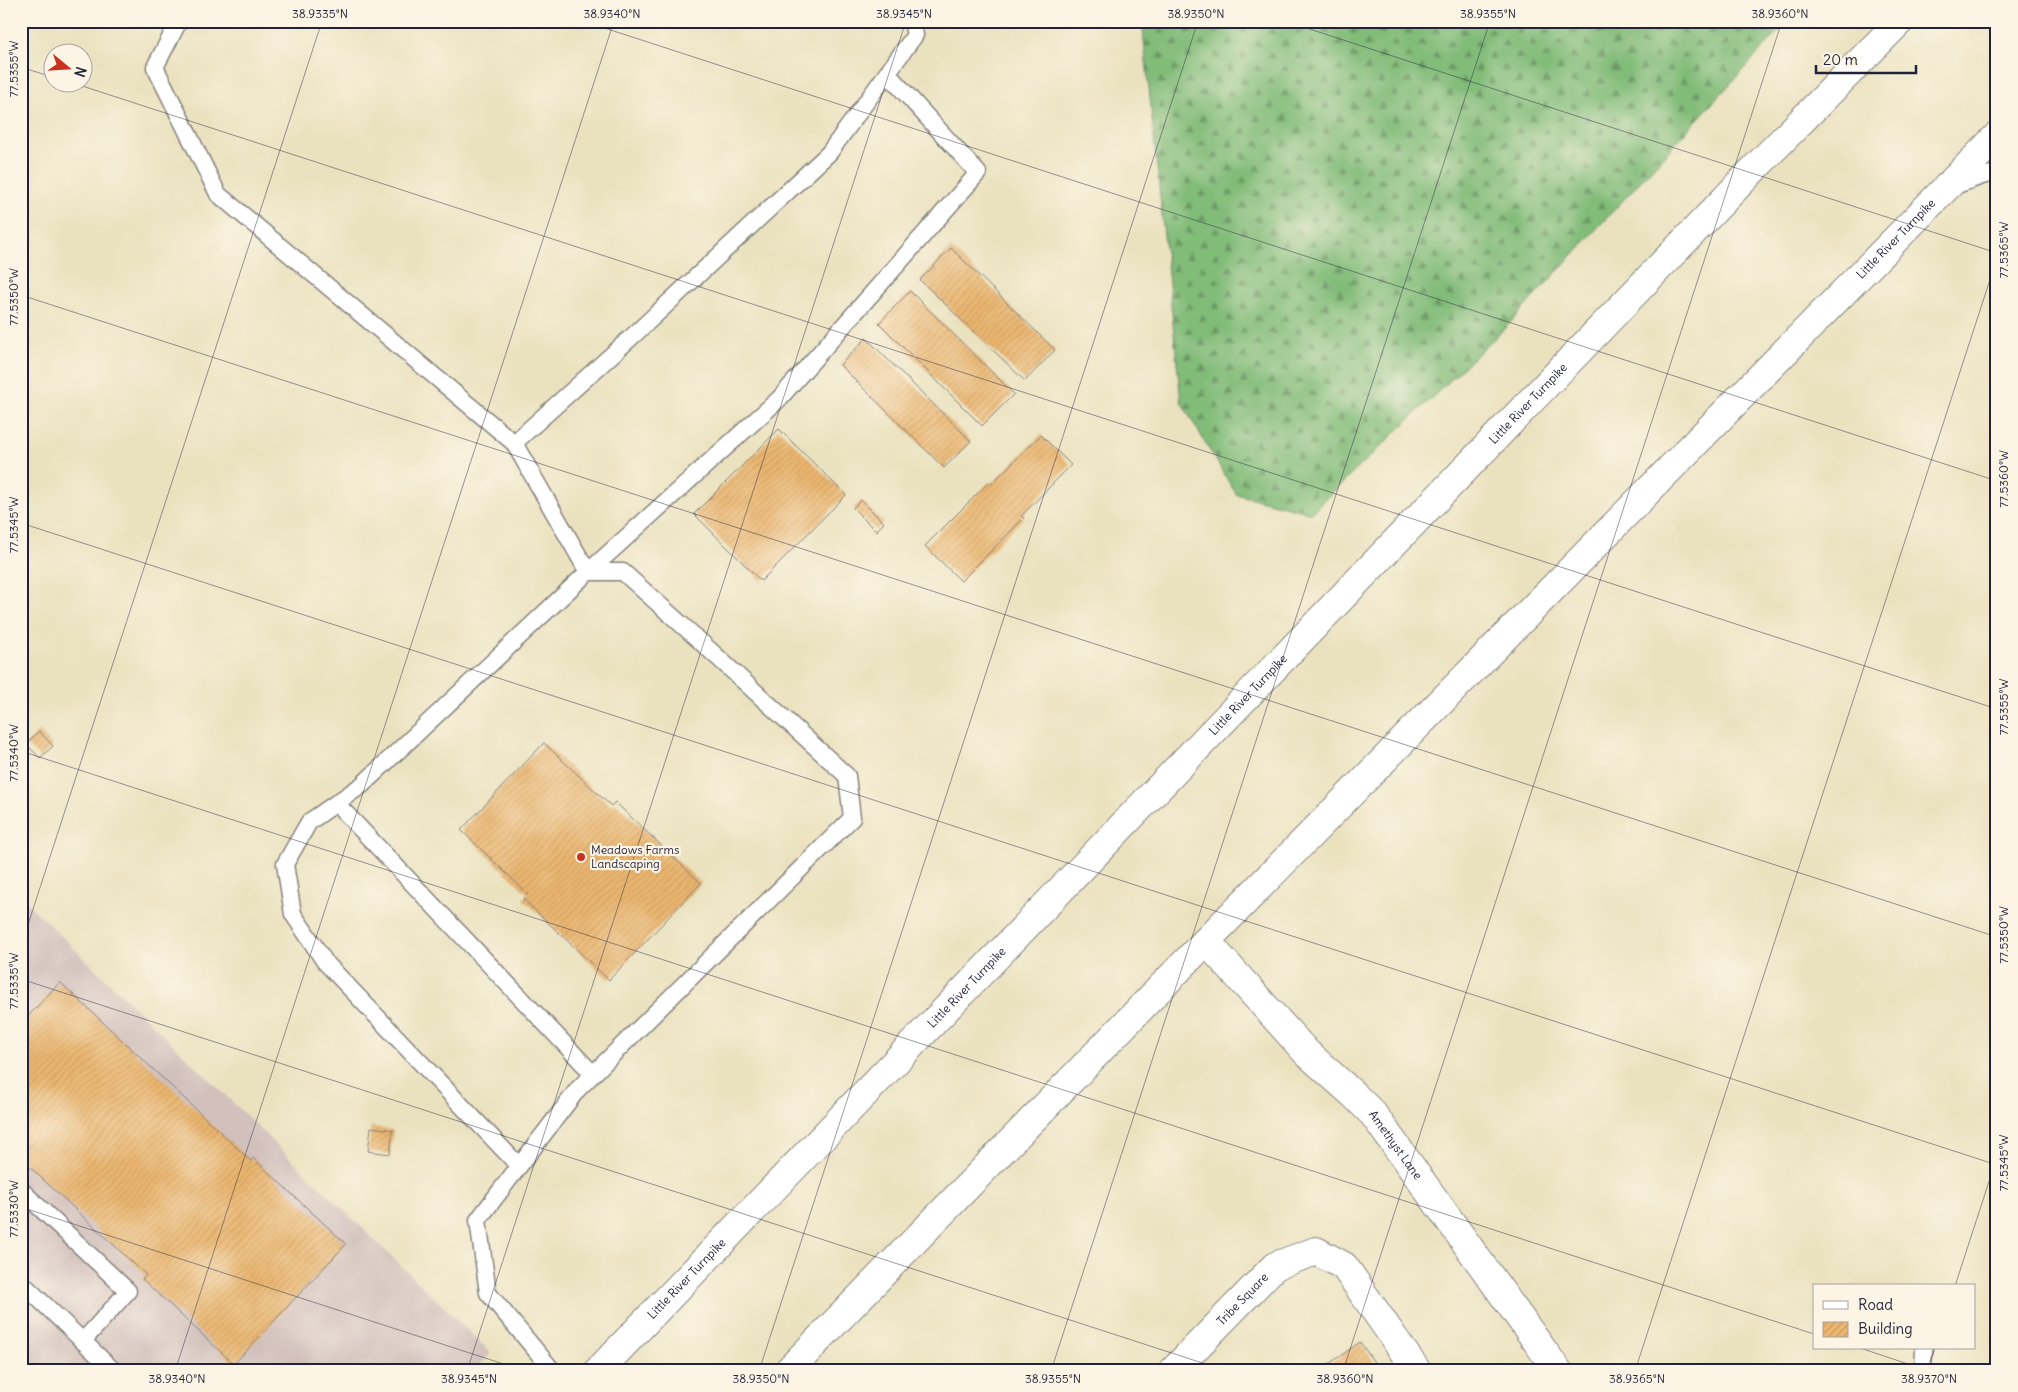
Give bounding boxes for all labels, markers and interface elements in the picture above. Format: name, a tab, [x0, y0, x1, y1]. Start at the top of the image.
text: 38.9335°N	[292, 6, 348, 21]
text: 38.9340°N	[583, 6, 641, 21]
text: 38.9345°N	[876, 6, 932, 21]
text: 38.9350°N	[1167, 6, 1225, 21]
text: 38.9355°N	[1460, 6, 1516, 21]
text: 38.9360°N	[1751, 6, 1809, 21]
text: 77.5355°W	[6, 41, 21, 97]
north arrow	[42, 42, 92, 92]
scale bar	[1816, 42, 1916, 74]
text: 20 m	[1823, 50, 1858, 69]
text: N	[70, 65, 90, 79]
street label: Little River Turnpike	[1853, 195, 1938, 282]
text: 77.5365°W	[1996, 222, 2011, 278]
text: 77.5350°W	[6, 268, 21, 326]
street label: Little River Turnpike	[1486, 360, 1570, 447]
text: 77.5360°W	[1996, 450, 2011, 508]
text: 77.5345°W	[6, 497, 21, 553]
street label: Little River Turnpike	[1206, 651, 1290, 738]
text: 77.5355°W	[1996, 679, 2011, 735]
text: 77.5340°W	[6, 724, 21, 782]
place label: Meadows Farms Landscaping	[591, 842, 679, 871]
marker: Meadows Farms Landscaping	[575, 851, 587, 863]
text: 77.5350°W	[1996, 906, 2011, 964]
street label: Little River Turnpike	[924, 944, 1009, 1031]
text: 77.5335°W	[6, 953, 21, 1009]
street label: Amethyst Lane	[1366, 1107, 1426, 1182]
text: 77.5345°W	[1996, 1135, 2011, 1191]
text: 77.5330°W	[6, 1180, 21, 1238]
street label: Little River Turnpike	[644, 1235, 729, 1322]
street label: Tribe Square	[1214, 1270, 1271, 1328]
legend	[1813, 1284, 1976, 1350]
text: Road	[1858, 1295, 1893, 1314]
text: Building	[1858, 1319, 1913, 1338]
text: 38.9340°N	[148, 1371, 206, 1386]
text: 38.9345°N	[441, 1371, 497, 1386]
text: 38.9350°N	[732, 1371, 790, 1386]
text: 38.9355°N	[1025, 1371, 1081, 1386]
text: 38.9360°N	[1316, 1371, 1374, 1386]
text: 38.9365°N	[1609, 1371, 1665, 1386]
text: 38.9370°N	[1901, 1371, 1957, 1386]

